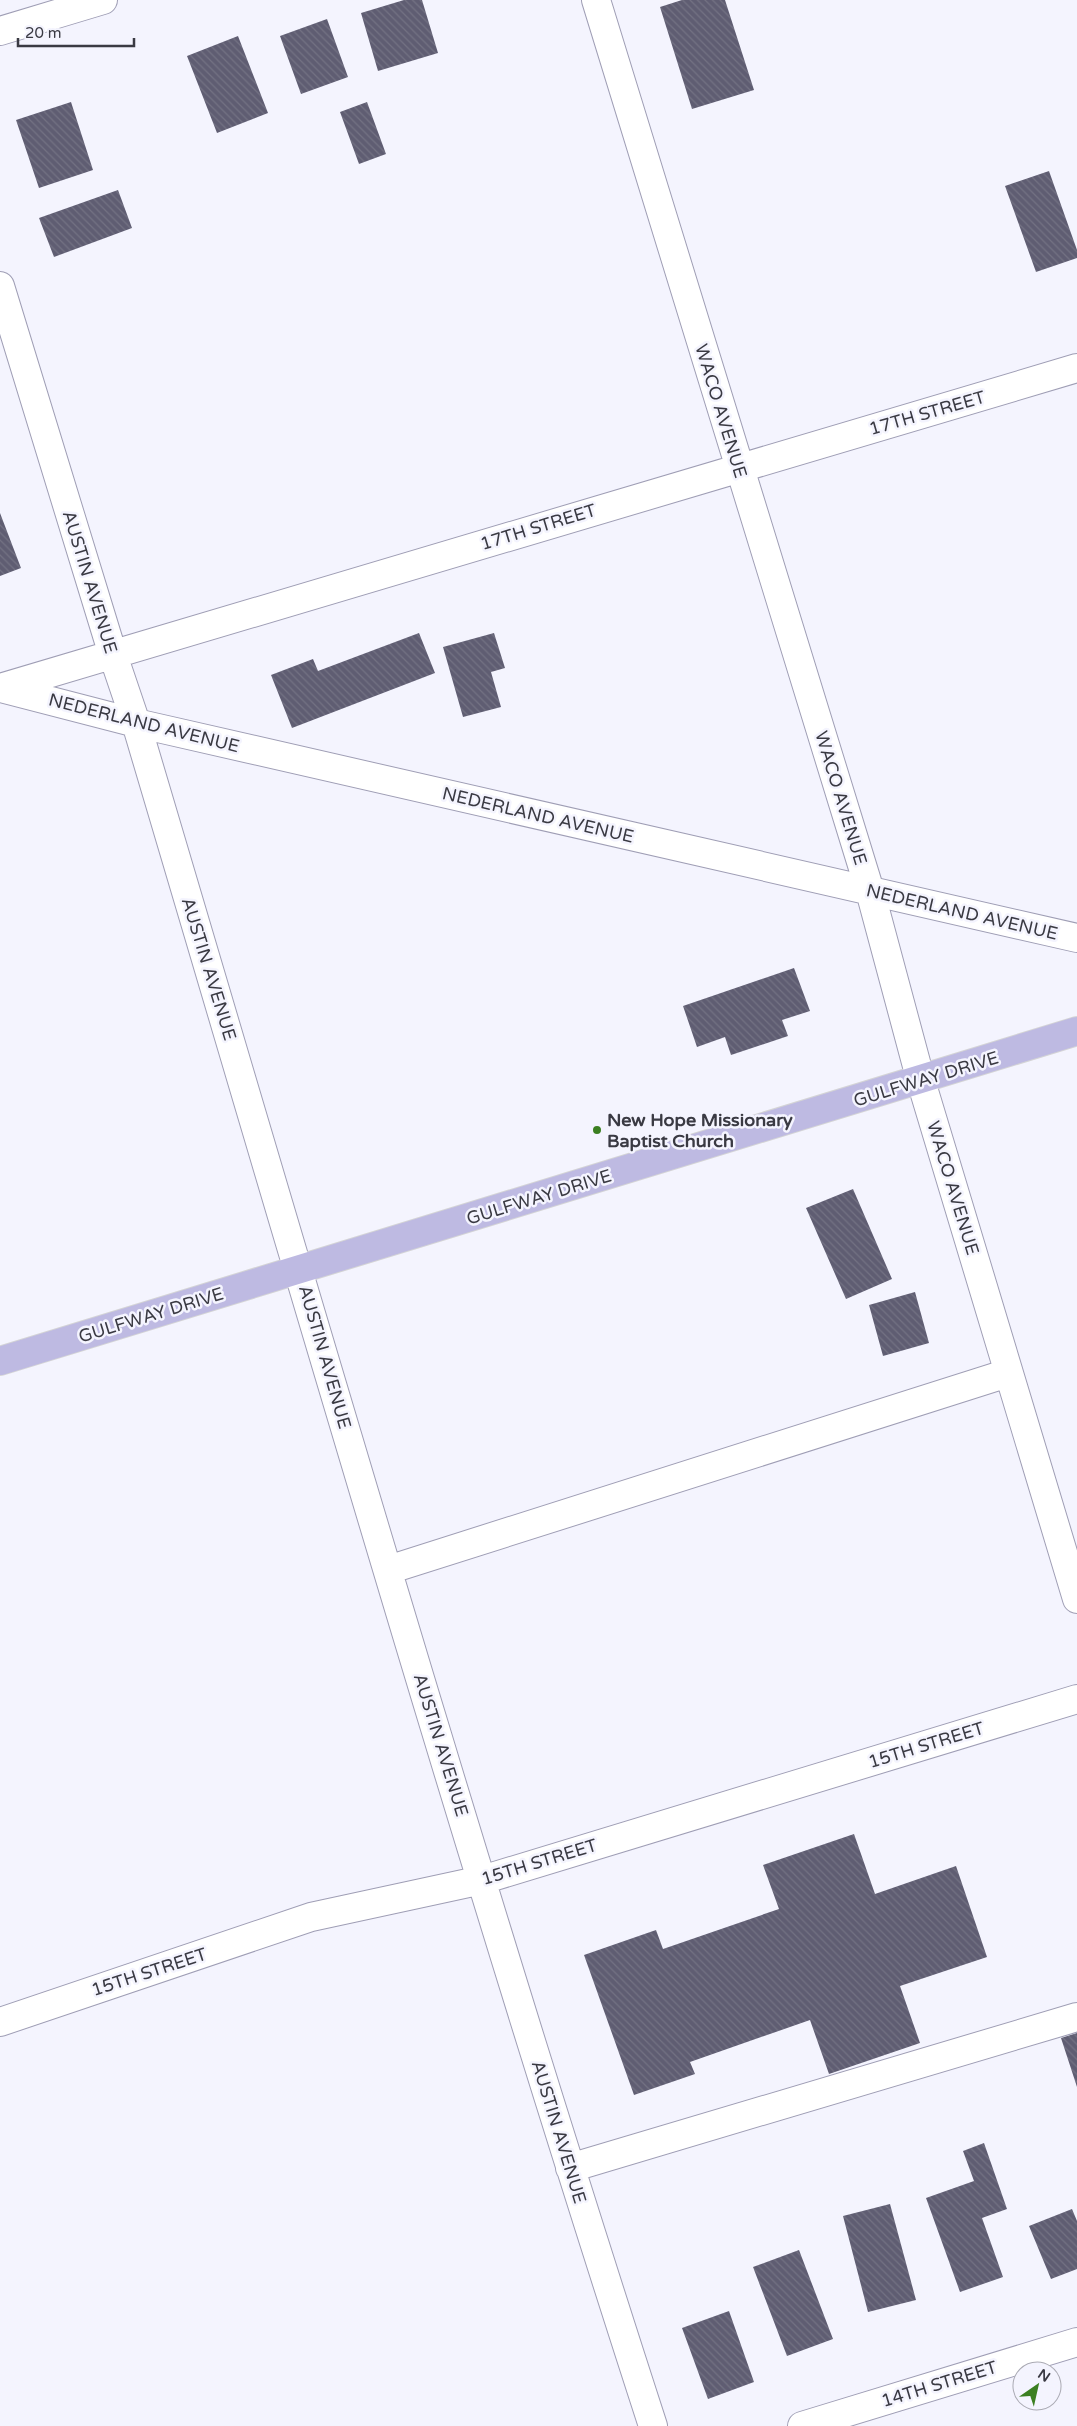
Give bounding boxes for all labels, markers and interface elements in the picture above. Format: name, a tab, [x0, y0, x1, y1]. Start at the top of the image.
scale bar	[18, 15, 134, 47]
text: 20 m	[25, 24, 62, 42]
street label: WACO AVENUE	[690, 341, 752, 481]
street label: 17TH STREET	[866, 386, 988, 440]
street label: 17TH STREET	[477, 499, 599, 555]
street label: AUSTIN AVENUE	[58, 508, 122, 656]
street label: NEDERLAND AVENUE	[46, 689, 242, 757]
street label: WACO AVENUE	[810, 728, 872, 868]
street label: NEDERLAND AVENUE	[440, 782, 636, 848]
street label: NEDERLAND AVENUE	[864, 879, 1060, 945]
street label: AUSTIN AVENUE	[177, 895, 241, 1043]
street label: GULFWAY DRIVE	[851, 1046, 1001, 1112]
place label: New Hope Missionary Baptist Church	[607, 1109, 793, 1152]
street label: WACO AVENUE	[922, 1118, 984, 1258]
marker: New Hope Missionary Baptist Church	[591, 1124, 603, 1136]
street label: GULFWAY DRIVE	[464, 1164, 614, 1230]
street label: GULFWAY DRIVE	[76, 1282, 226, 1348]
street label: AUSTIN AVENUE	[294, 1283, 356, 1431]
street label: AUSTIN AVENUE	[409, 1671, 473, 1819]
street label: 15TH STREET	[865, 1717, 987, 1773]
street label: 15TH STREET	[478, 1834, 600, 1890]
street label: 15TH STREET	[89, 1943, 209, 2001]
street label: AUSTIN AVENUE	[527, 2058, 591, 2206]
street label: 14TH STREET	[878, 2356, 1000, 2412]
north arrow	[1012, 2361, 1062, 2411]
text: N	[1035, 2365, 1053, 2386]

